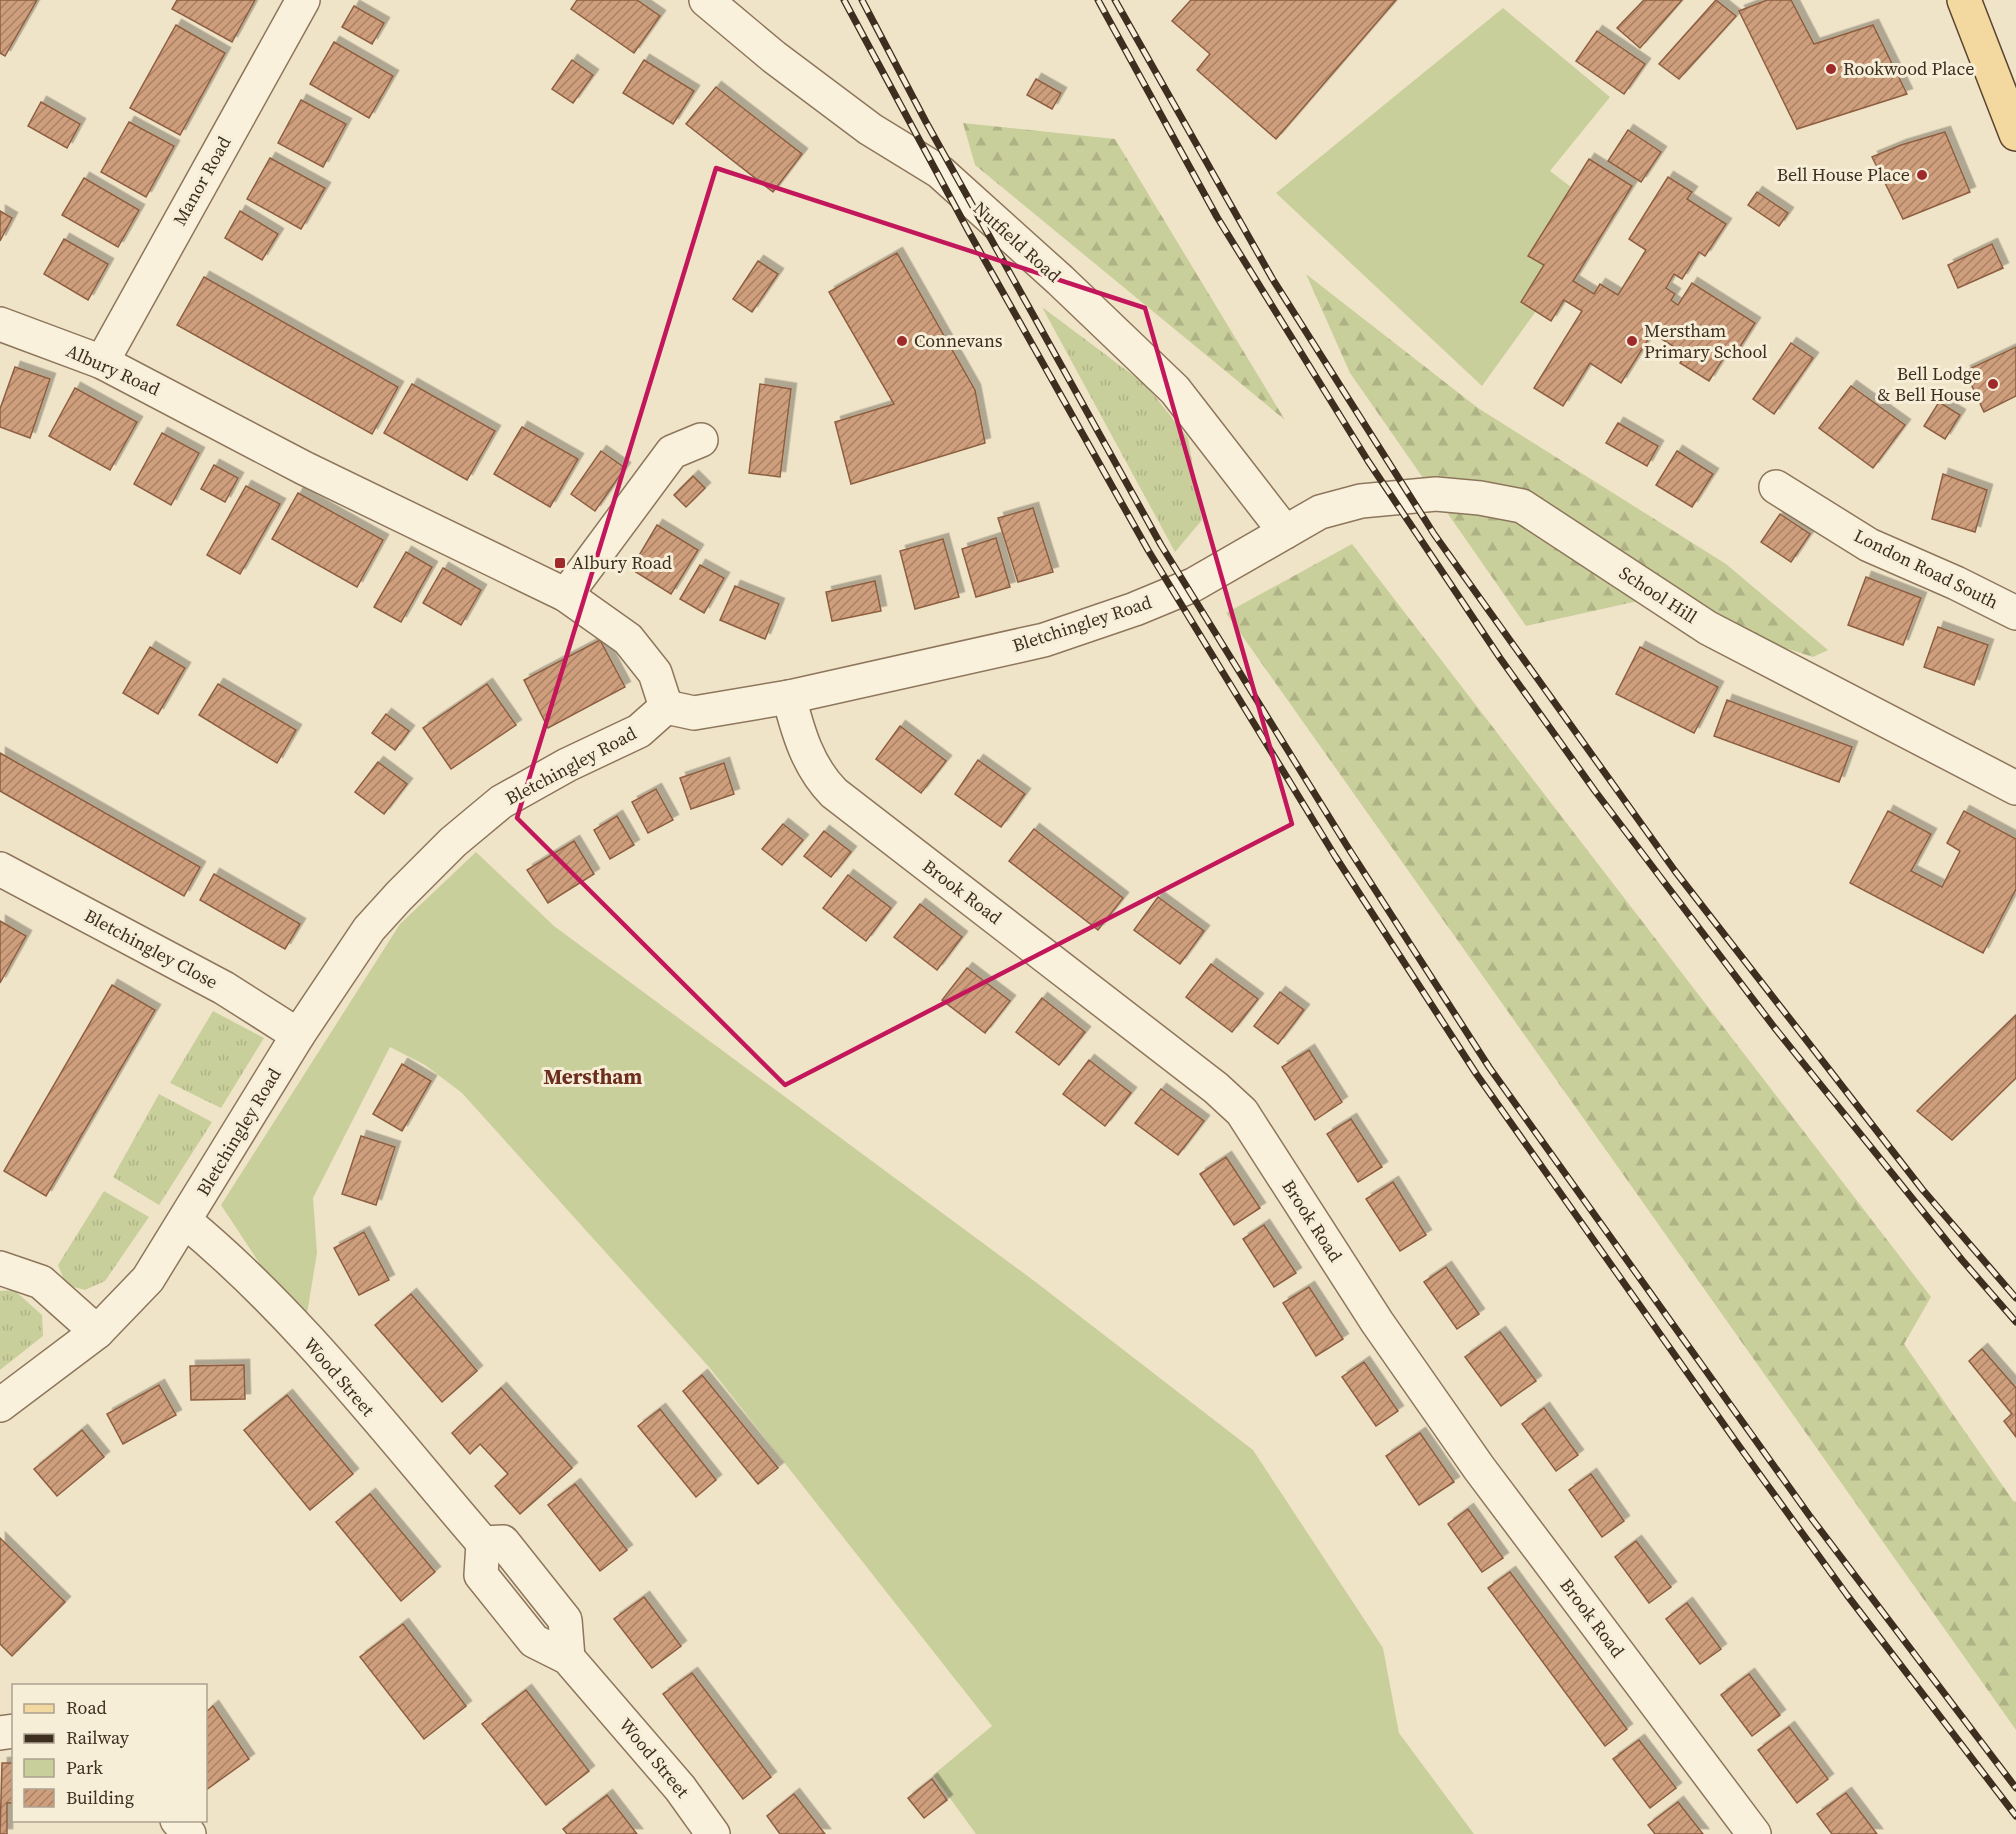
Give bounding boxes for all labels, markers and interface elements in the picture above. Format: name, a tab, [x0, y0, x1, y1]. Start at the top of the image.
place label: Rookwood Place	[1843, 56, 1974, 81]
marker: Rookwood Place	[1824, 62, 1838, 76]
street label: Manor Road	[167, 132, 236, 230]
place label: Bell House Place	[1777, 162, 1910, 187]
marker: Bell House Place	[1915, 168, 1929, 182]
street label: Nutfield Road	[968, 196, 1066, 288]
place label: Merstham Primary School	[1644, 318, 1767, 364]
place label: Connevans	[914, 328, 1003, 353]
marker: Connevans	[895, 334, 909, 348]
marker: Merstham Primary School	[1625, 334, 1639, 348]
street label: Albury Road	[62, 338, 164, 401]
place label: Bell Lodge & Bell House	[1878, 361, 1981, 407]
marker: Bell Lodge & Bell House	[1986, 377, 2000, 391]
street label: London Road South	[1850, 523, 2003, 614]
place label: Albury Road	[572, 550, 672, 575]
marker: Albury Road	[553, 556, 567, 570]
street label: School Hill	[1615, 560, 1702, 629]
street label: Bletchingley Road	[1009, 589, 1155, 658]
street label: Bletchingley Road	[501, 721, 641, 811]
street label: Brook Road	[918, 854, 1007, 930]
street label: Bletchingley Close	[80, 903, 222, 994]
district label: Merstham	[544, 1062, 642, 1091]
street label: Bletchingley Road	[191, 1063, 287, 1200]
street label: Brook Road	[1277, 1175, 1348, 1267]
street label: Wood Street	[298, 1332, 381, 1421]
street label: Brook Road	[1554, 1573, 1630, 1662]
legend	[12, 1684, 207, 1822]
text: Road	[66, 1695, 107, 1720]
street label: Wood Street	[614, 1713, 695, 1803]
text: Railway	[66, 1725, 130, 1750]
text: Park	[66, 1755, 103, 1780]
text: Building	[66, 1785, 134, 1810]

